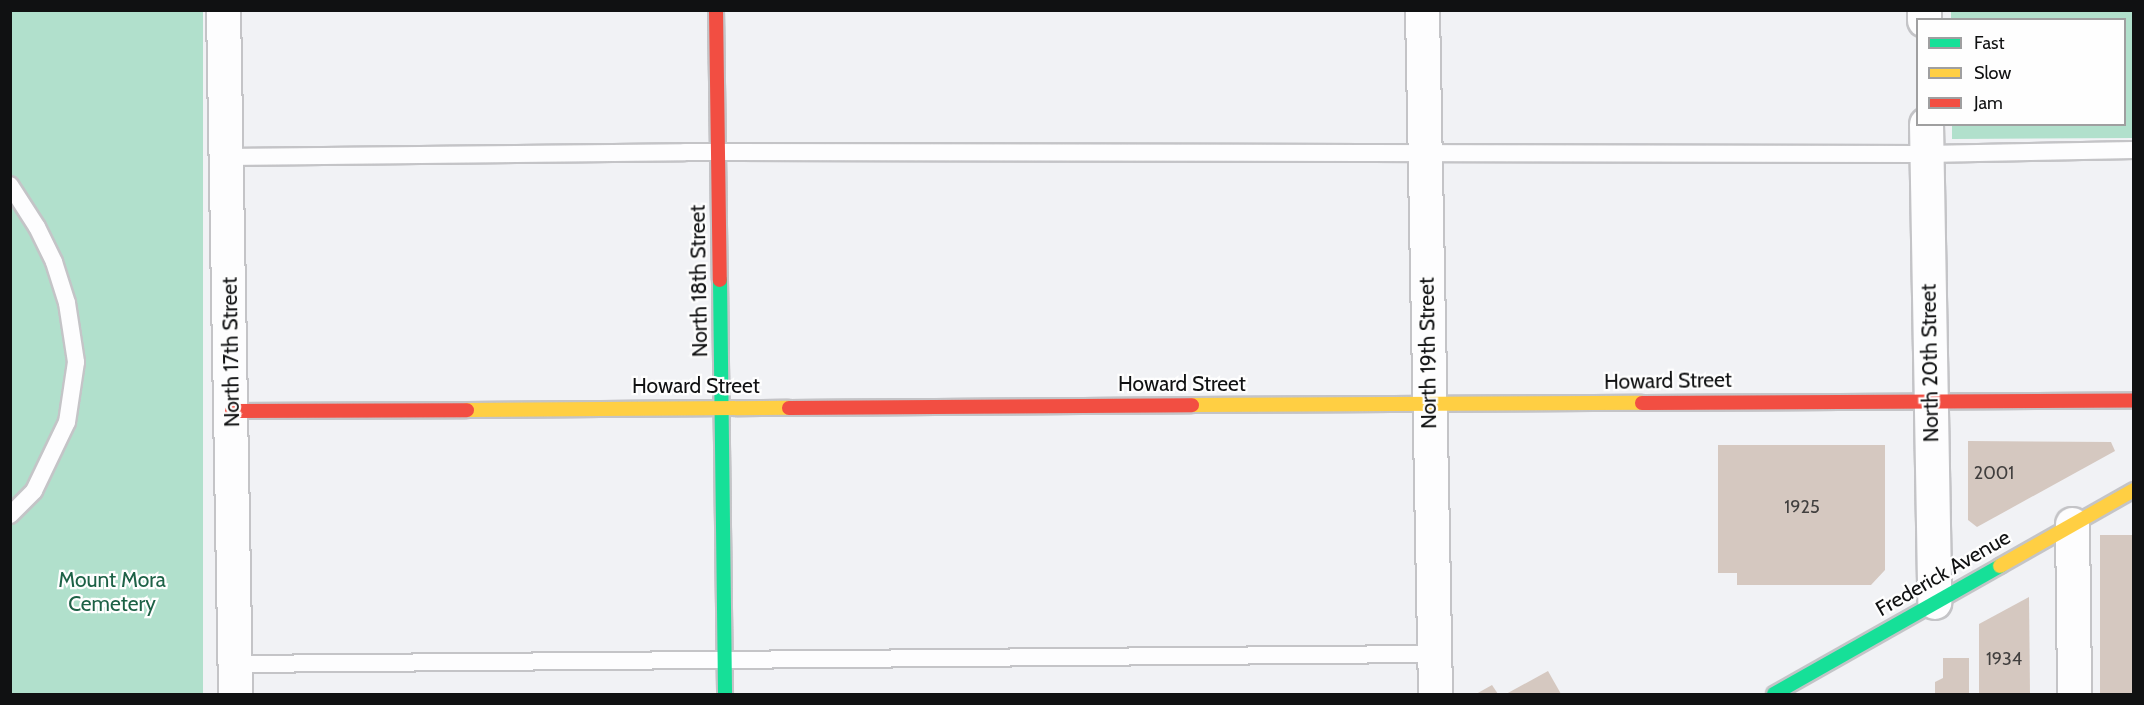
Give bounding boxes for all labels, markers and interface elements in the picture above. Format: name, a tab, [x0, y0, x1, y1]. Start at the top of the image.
legend	[1916, 18, 2126, 126]
text: Fast	[1974, 32, 2005, 54]
text: Slow	[1974, 62, 2011, 84]
text: Jam	[1974, 92, 2003, 114]
street label: North 18th Street	[685, 204, 713, 358]
street label: North 17th Street	[217, 277, 245, 427]
street label: North 19th Street	[1414, 277, 1442, 429]
street label: North 20th Street	[1916, 283, 1944, 443]
street label: Howard Street	[1604, 367, 1732, 395]
street label: Howard Street	[1118, 371, 1246, 397]
street label: Howard Street	[632, 373, 760, 399]
house number: 2001	[1974, 462, 2014, 484]
house number: 1925	[1784, 496, 1820, 518]
street label: Frederick Avenue	[1871, 524, 2015, 622]
park label: Mount Mora Cemetery	[58, 567, 166, 617]
house number: 1934	[1986, 648, 2022, 670]

